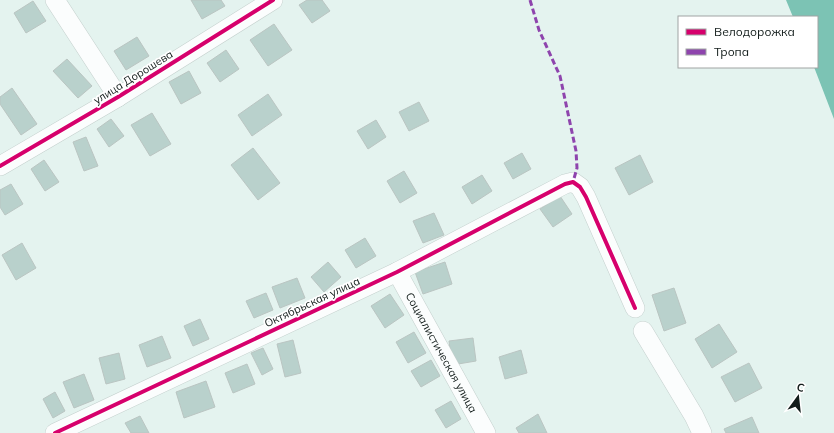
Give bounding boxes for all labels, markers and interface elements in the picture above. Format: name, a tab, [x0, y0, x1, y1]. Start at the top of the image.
legend	[678, 16, 818, 68]
text: Велодорожка	[714, 24, 795, 39]
text: Тропа	[714, 44, 749, 59]
street label: улица Дорошева	[91, 47, 175, 107]
street label: Октябрьская улица	[262, 274, 362, 330]
street label: Социалистическая улица	[403, 290, 480, 415]
north arrow	[778, 377, 818, 417]
text: С	[795, 380, 806, 395]

